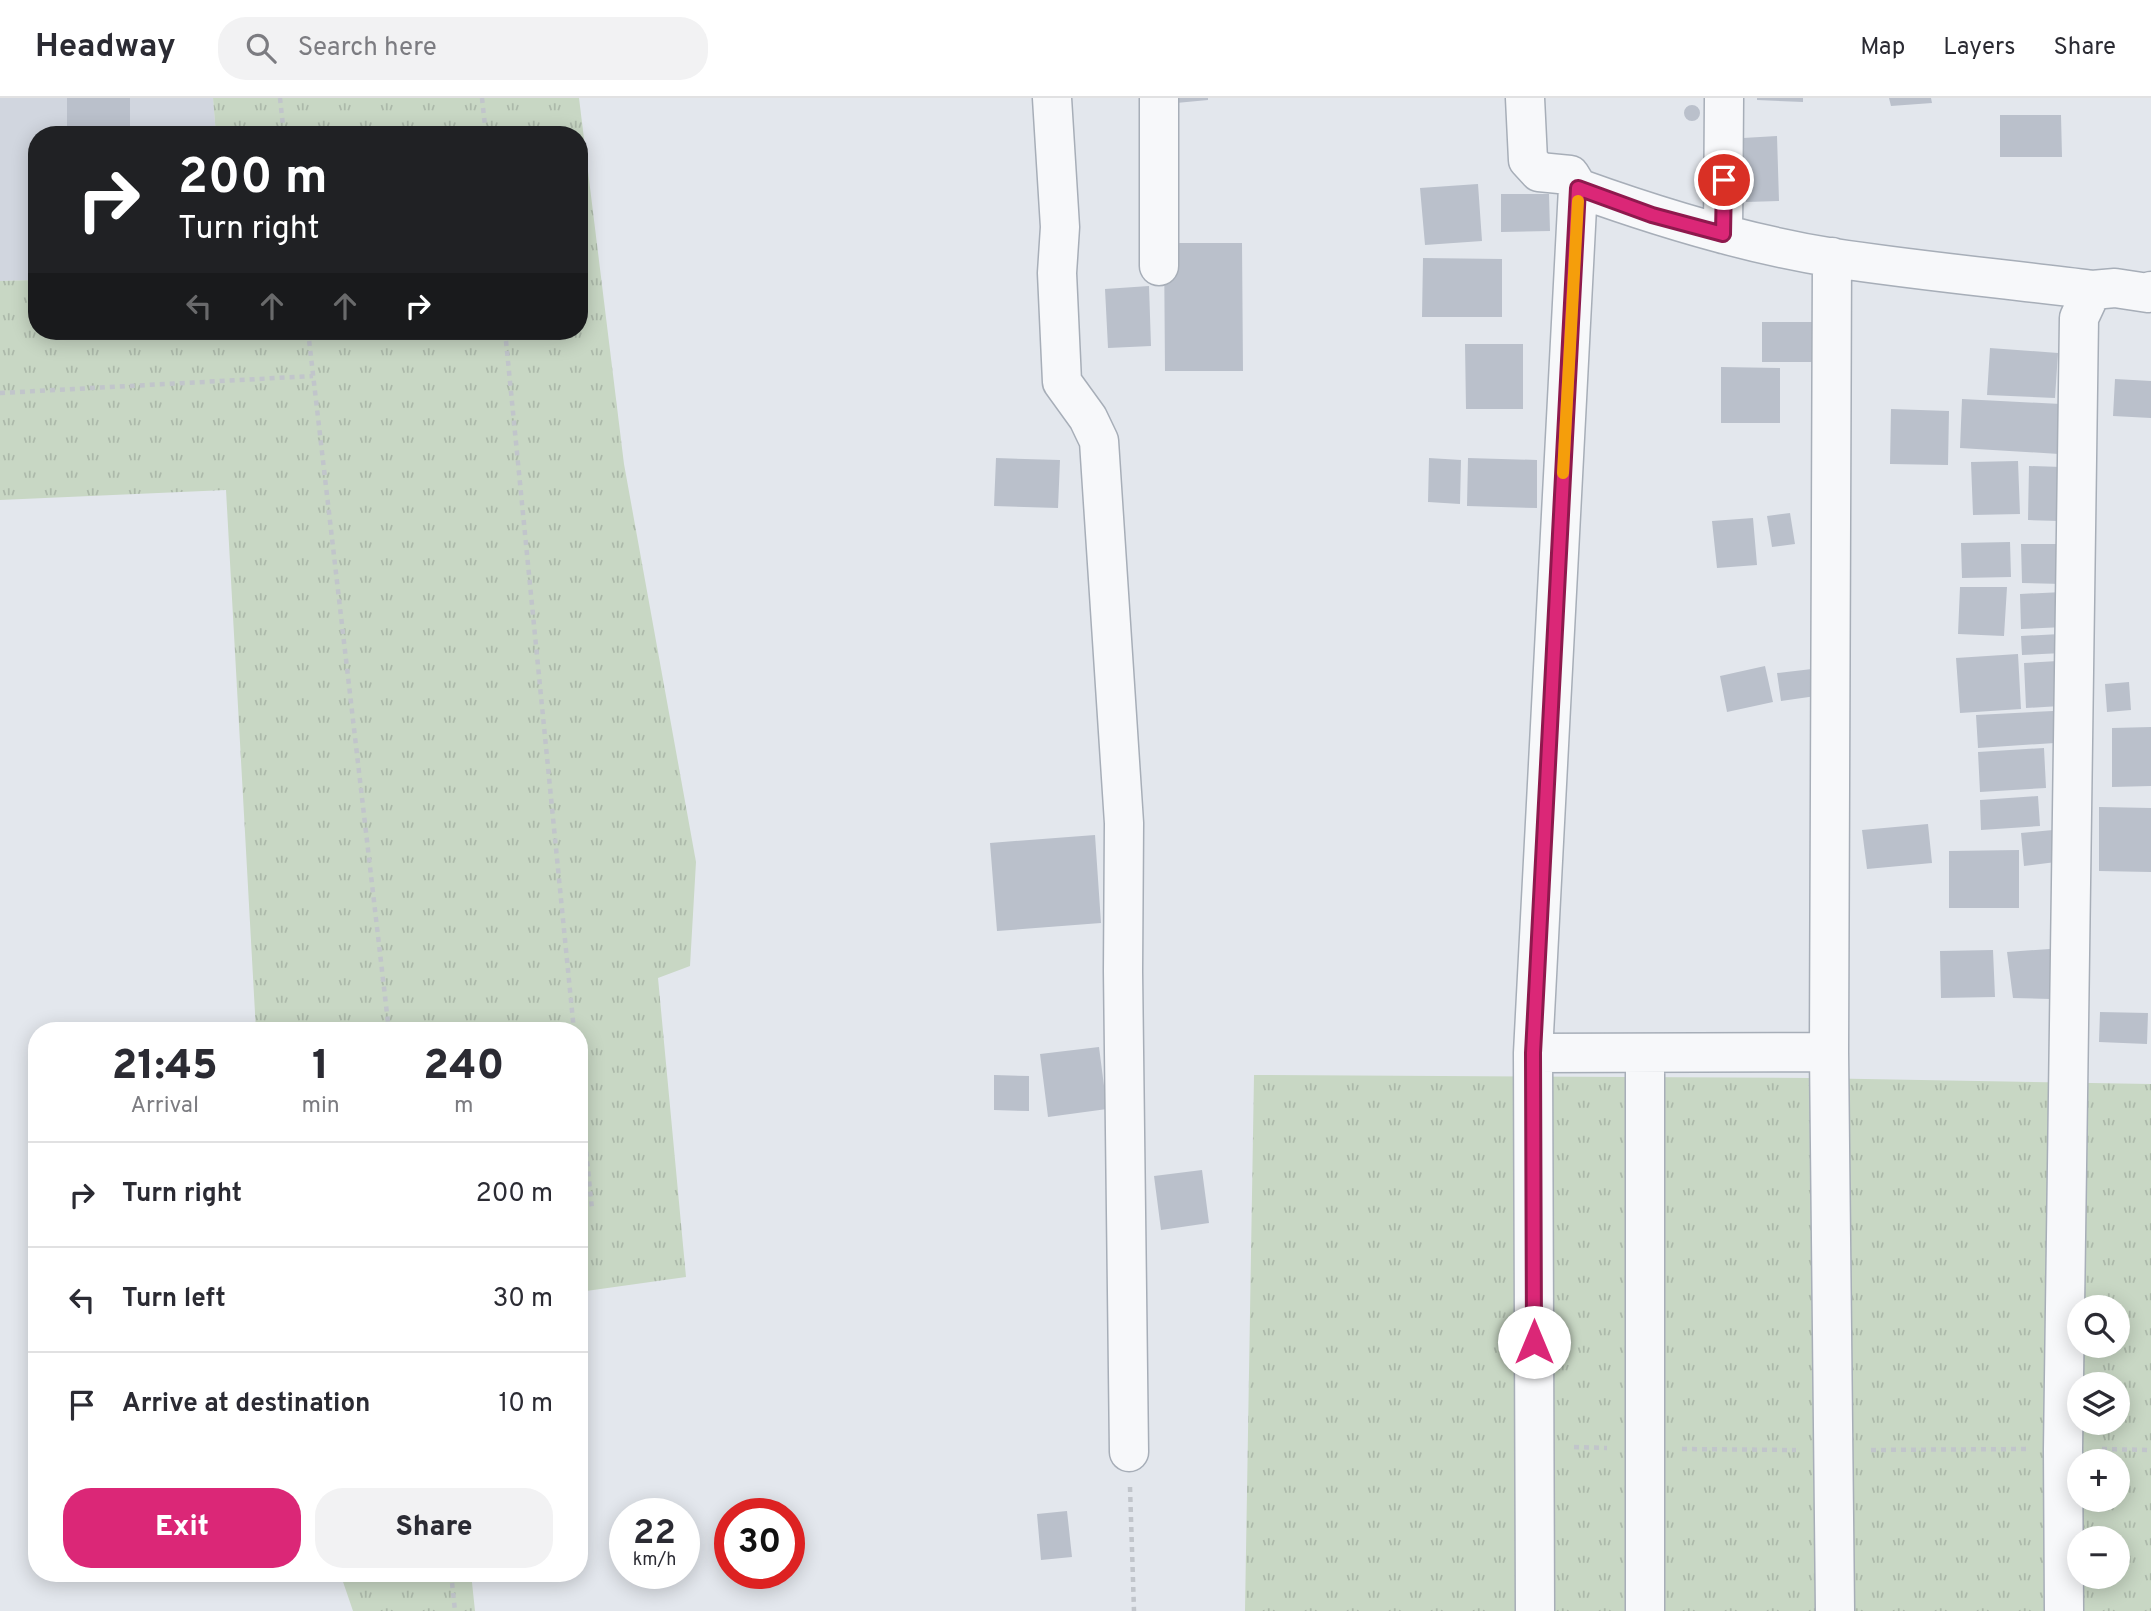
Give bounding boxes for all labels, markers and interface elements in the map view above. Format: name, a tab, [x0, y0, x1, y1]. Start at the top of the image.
search box	[218, 17, 708, 80]
text: Headway	[35, 27, 176, 69]
icon: search	[242, 29, 280, 67]
text: Search here	[298, 32, 437, 65]
text: Map	[1860, 33, 1905, 63]
text: Layers	[1943, 33, 2015, 63]
text: Share	[2053, 33, 2116, 63]
text: 200 m	[178, 149, 328, 211]
pin	[1694, 150, 1754, 210]
icon: right	[63, 154, 154, 245]
icon: arrive	[1705, 161, 1743, 199]
text: Turn right	[178, 210, 320, 250]
icon: left	[180, 287, 218, 325]
icon: ahead	[253, 287, 291, 325]
icon: ahead	[326, 287, 364, 325]
icon: right	[399, 287, 437, 325]
text: 21:45	[112, 1041, 218, 1094]
text: 1	[312, 1041, 329, 1094]
text: 240	[423, 1041, 504, 1094]
text: Arrival	[130, 1092, 199, 1121]
text: min	[301, 1092, 340, 1121]
text: m	[454, 1092, 474, 1121]
icon: right	[63, 1176, 101, 1214]
text: Turn right	[122, 1178, 242, 1211]
text: 200 m	[476, 1178, 553, 1211]
icon: left	[63, 1281, 101, 1319]
text: Turn left	[122, 1283, 226, 1316]
text: 30 m	[493, 1283, 553, 1316]
map controls	[2067, 1295, 2130, 1589]
button: search	[2067, 1295, 2130, 1358]
position arrow	[1497, 1305, 1571, 1379]
button: layers	[2067, 1372, 2130, 1435]
icon: arrive	[63, 1386, 101, 1424]
text: Arrive at destination	[122, 1388, 370, 1421]
text: 10 m	[498, 1388, 553, 1421]
button: +	[2067, 1449, 2130, 1512]
button: Exit	[63, 1488, 301, 1568]
button: Share	[315, 1488, 553, 1568]
speed limit sign: 30	[714, 1498, 805, 1589]
text: 22	[633, 1512, 676, 1556]
button: −	[2067, 1526, 2130, 1589]
text: km/h	[633, 1549, 676, 1572]

